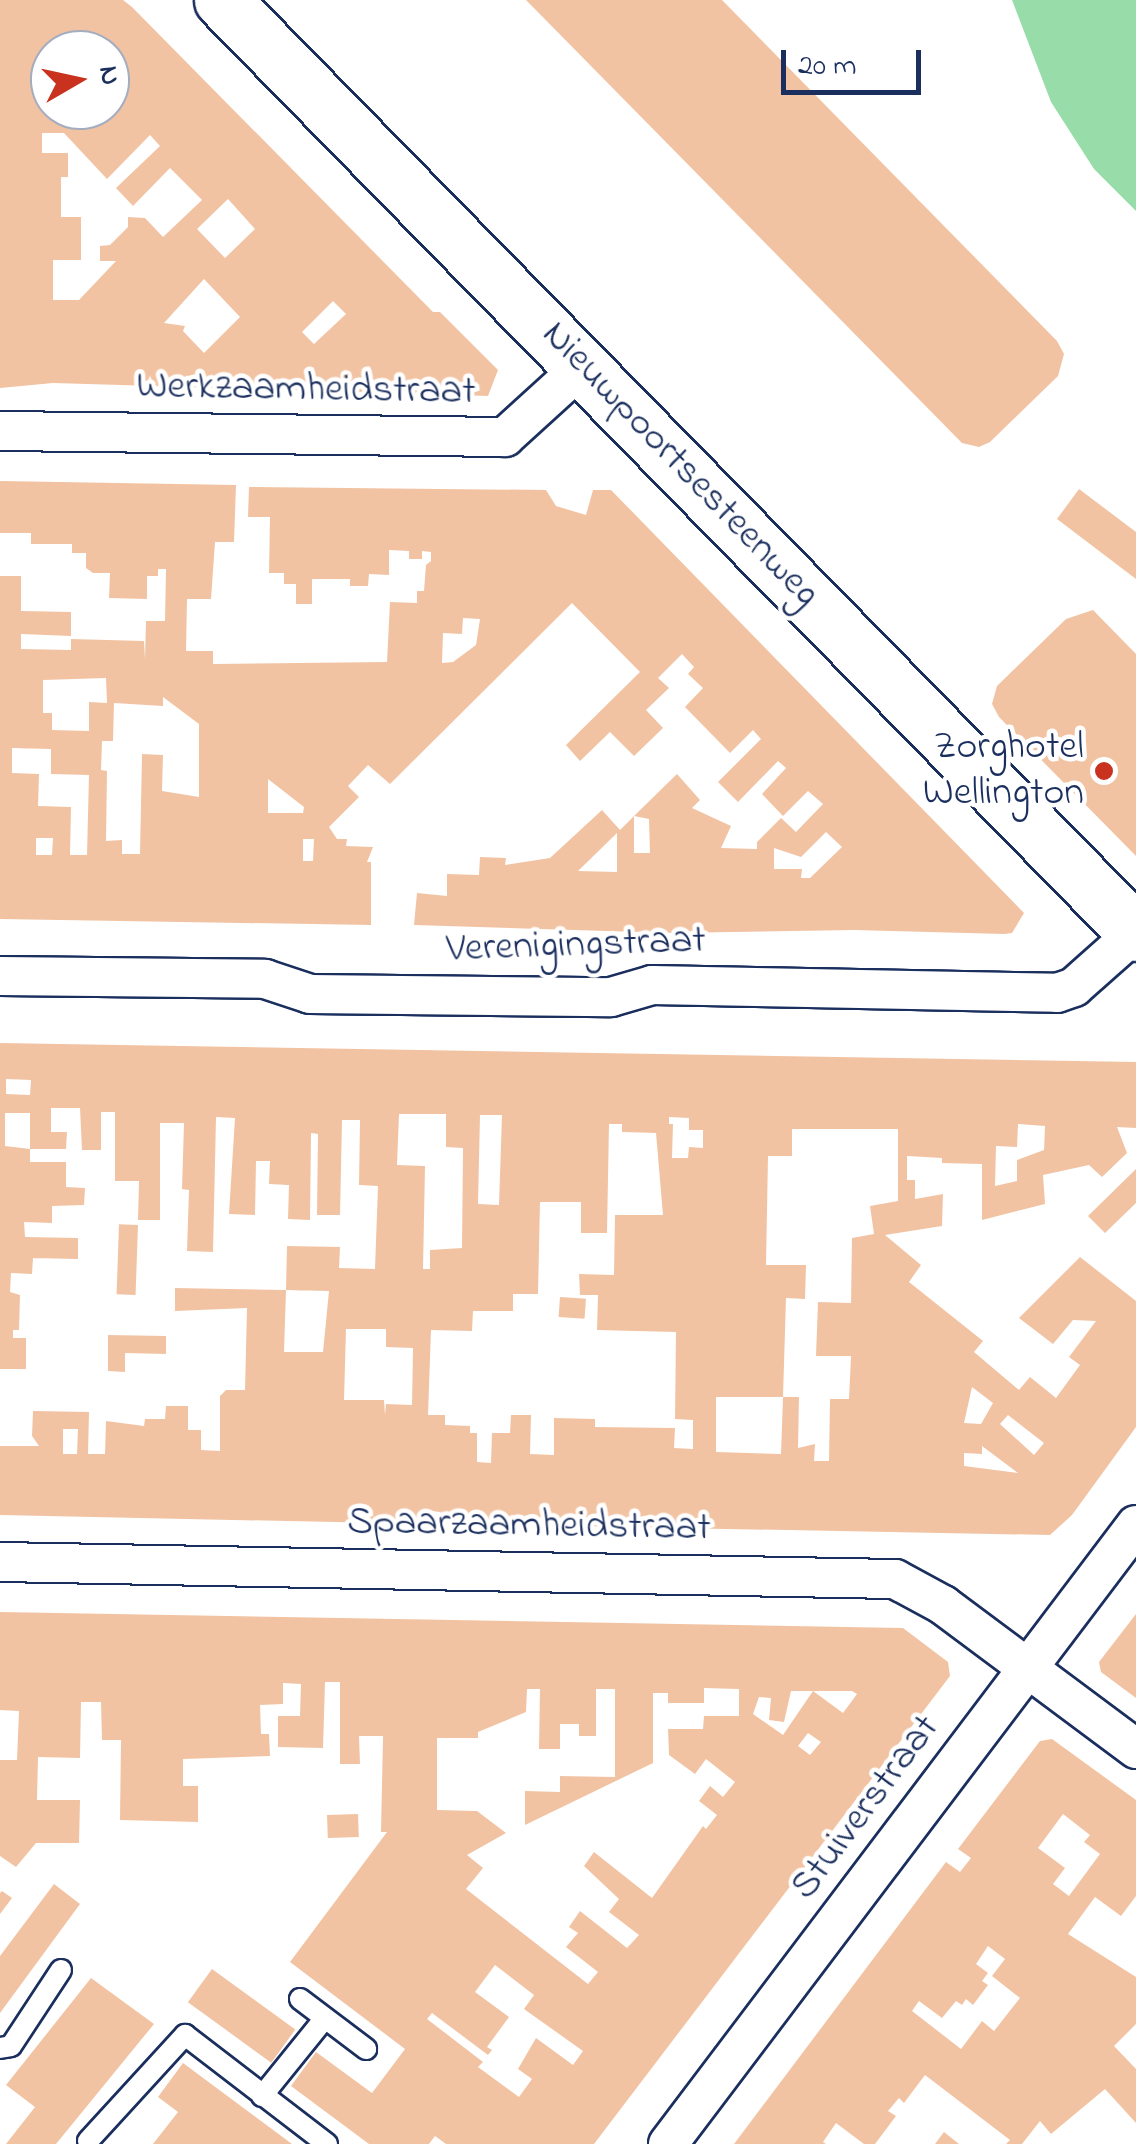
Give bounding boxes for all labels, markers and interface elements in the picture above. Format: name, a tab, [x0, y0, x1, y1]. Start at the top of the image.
north arrow	[30, 30, 130, 130]
scale bar	[786, 30, 926, 92]
text: 20 m	[798, 45, 857, 89]
text: N	[86, 63, 130, 88]
street label: Nieuwpoortsesteenweg	[531, 312, 829, 618]
street label: Werkzaamheidstraat	[136, 363, 476, 417]
place label: Zorghotel Wellington	[923, 724, 1084, 818]
marker: Zorghotel Wellington	[1093, 760, 1115, 782]
street label: Verenigingstraat	[445, 917, 707, 975]
street label: Spaarzaamheidstraat	[347, 1499, 711, 1553]
street label: Stuiverstraat	[781, 1706, 951, 1910]

